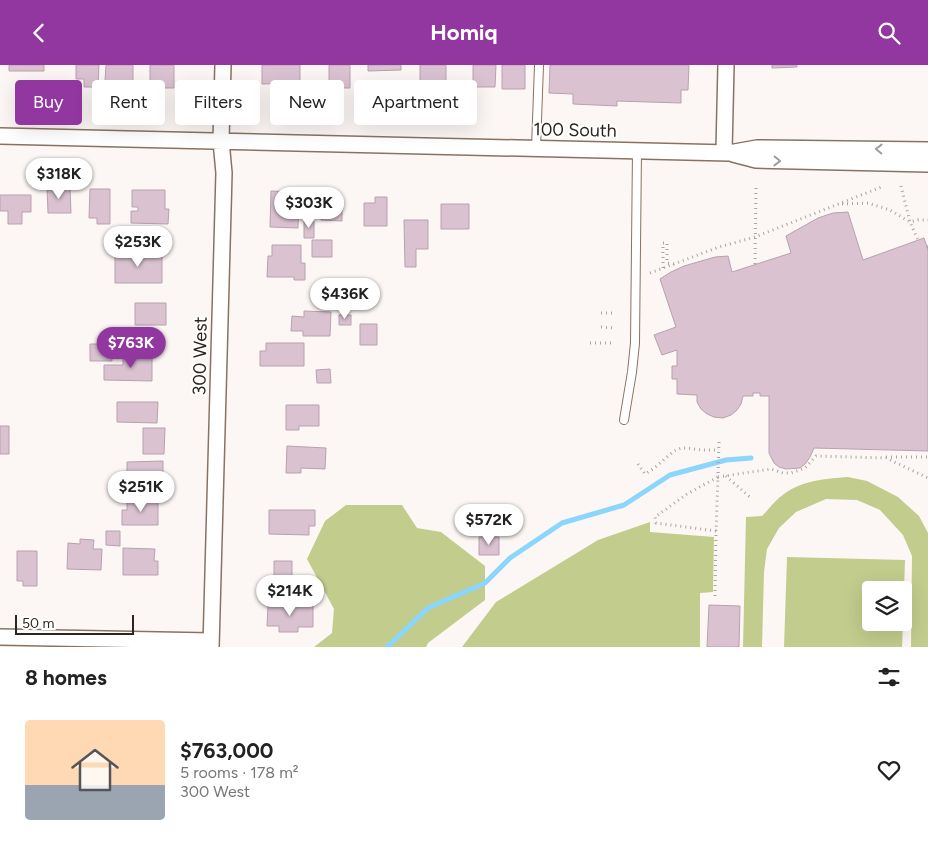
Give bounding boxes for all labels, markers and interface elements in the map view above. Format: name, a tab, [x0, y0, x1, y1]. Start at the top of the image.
icon: back	[25, 19, 53, 47]
text: Homiq	[430, 19, 498, 46]
icon: search	[875, 19, 903, 47]
chip: Buy	[15, 80, 82, 125]
chip: Rent	[92, 80, 165, 125]
chip: Filters	[175, 80, 260, 125]
chip: New	[270, 80, 344, 125]
chip: Apartment	[354, 80, 477, 125]
street label: 100 South	[533, 118, 617, 142]
one-way arrow	[875, 144, 883, 154]
one-way arrow	[773, 155, 781, 166]
pin: $318K	[24, 157, 94, 200]
text: $318K	[37, 164, 81, 183]
pin: $303K	[274, 186, 344, 229]
text: $303K	[285, 193, 333, 212]
pin: $253K	[103, 225, 173, 268]
text: $253K	[115, 232, 161, 251]
pin: $436K	[310, 277, 380, 320]
text: $436K	[321, 284, 369, 303]
street label: 300 West	[188, 316, 212, 396]
pin: $763K	[96, 327, 166, 369]
text: $763K	[108, 333, 154, 352]
pin: $251K	[106, 471, 176, 513]
text: $251K	[119, 477, 163, 496]
pin: $572K	[454, 503, 524, 546]
text: $572K	[466, 510, 512, 529]
pin: $214K	[255, 575, 325, 617]
text: $214K	[267, 581, 313, 600]
map controls	[862, 581, 912, 631]
button: layers	[862, 581, 912, 631]
scale bar	[15, 612, 134, 635]
text: 50 m	[22, 615, 54, 632]
icon: filters	[875, 663, 903, 691]
text: 8 homes	[25, 665, 107, 690]
text: $763,000	[180, 738, 273, 763]
icon: home	[65, 740, 125, 800]
icon: heart	[875, 756, 903, 784]
text: 5 rooms · 178 m²	[180, 763, 299, 782]
text: 300 West	[180, 782, 250, 801]

